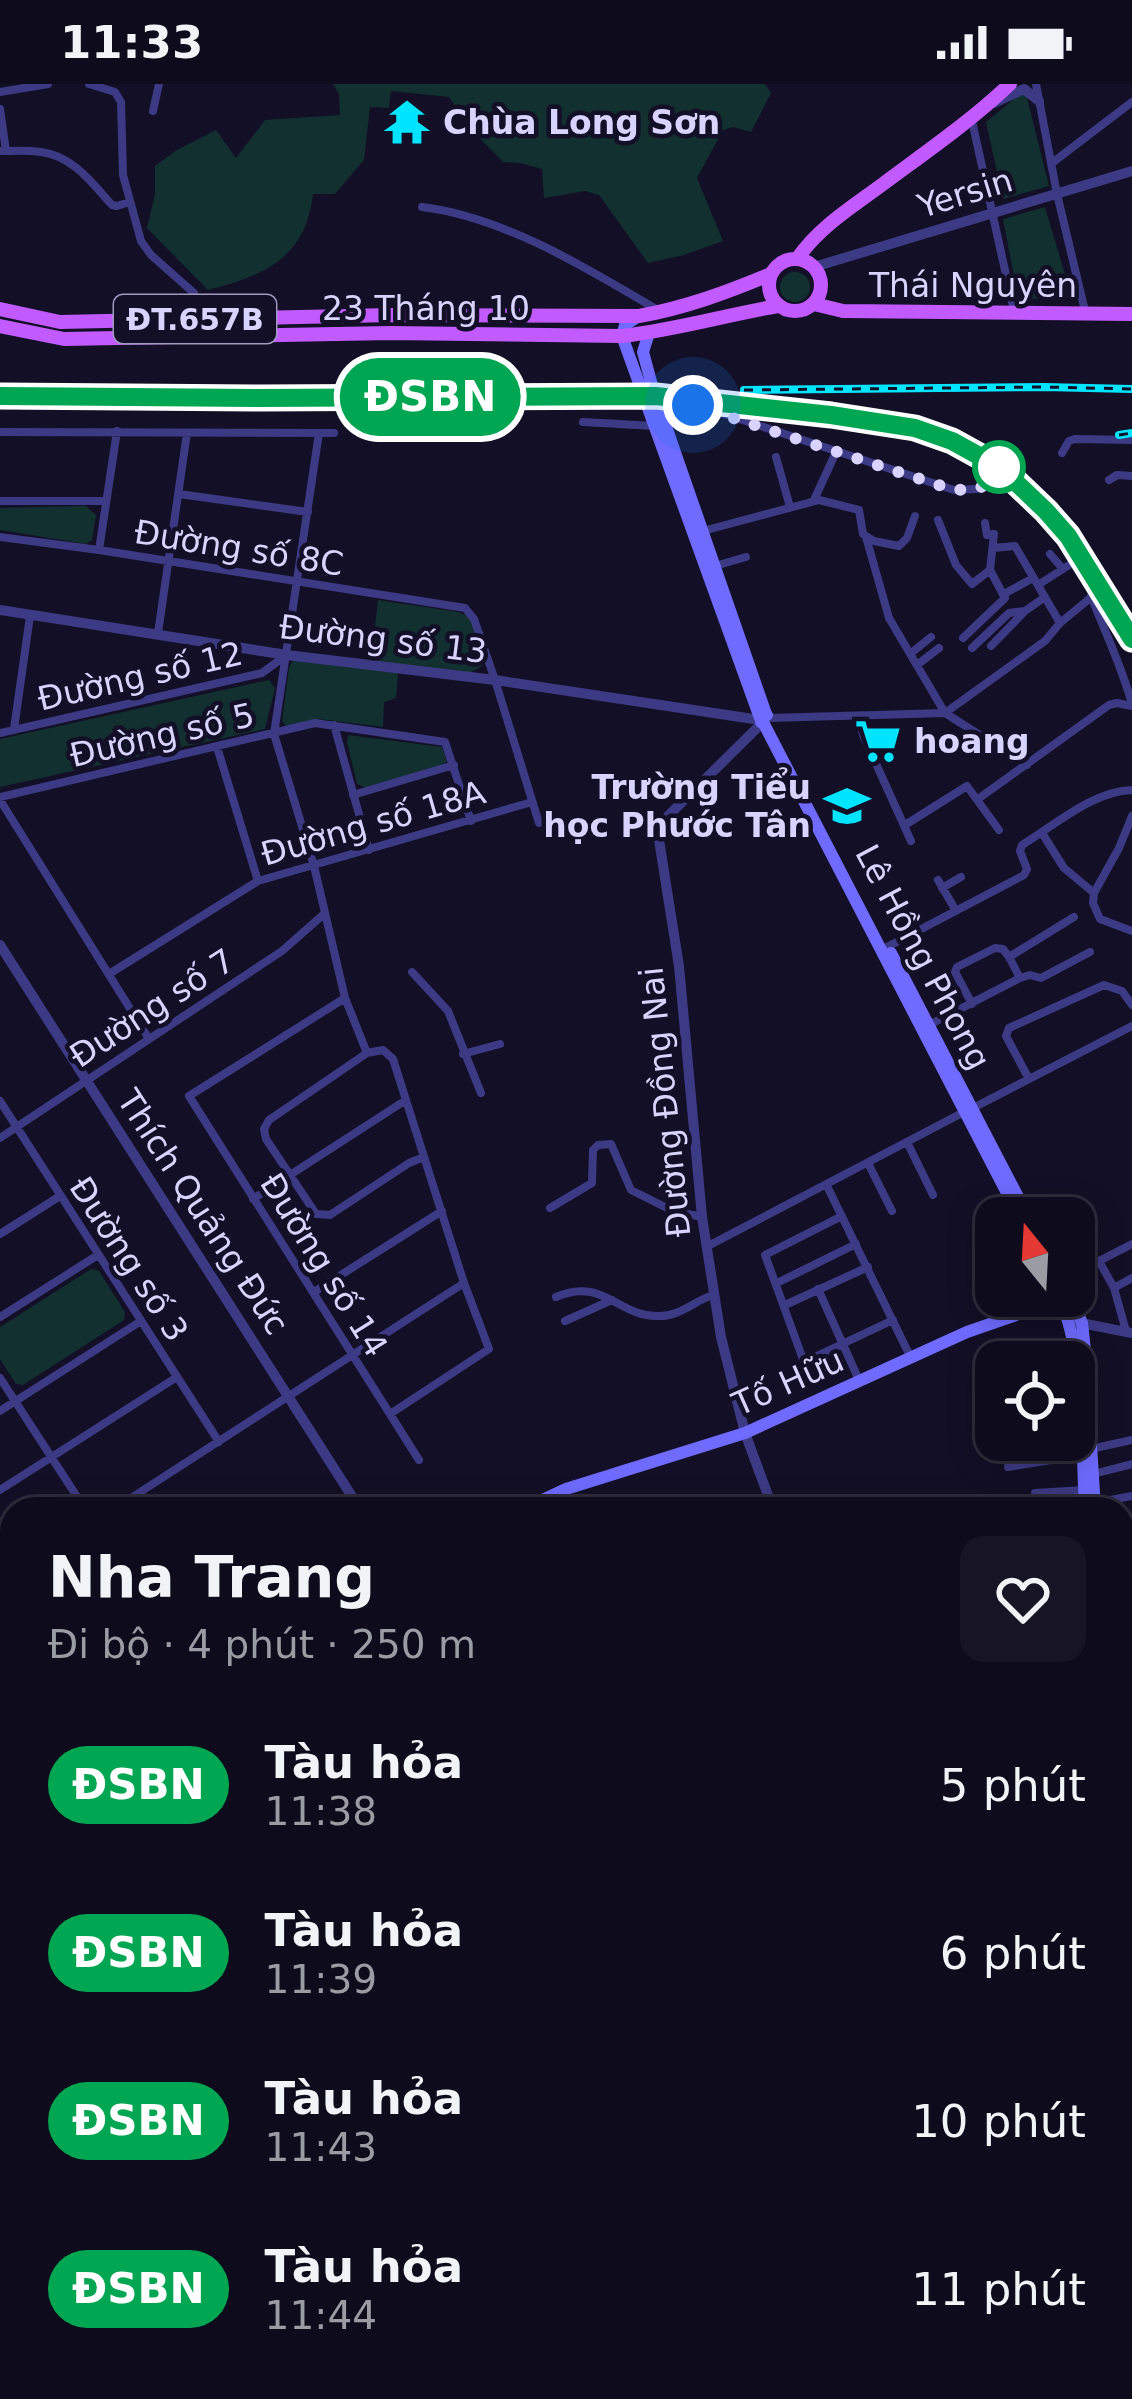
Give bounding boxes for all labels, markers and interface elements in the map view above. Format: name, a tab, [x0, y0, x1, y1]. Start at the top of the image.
text: 11:33	[60, 16, 203, 69]
temple icon: Chùa Long Sơn	[382, 97, 432, 147]
place label: Chùa Long Sơn	[443, 103, 720, 142]
street label: Yersin	[912, 160, 1017, 226]
street label: Thái Nguyên	[868, 266, 1077, 305]
street label: 23 Tháng 10	[322, 289, 530, 328]
road number: ĐT.657B	[114, 295, 276, 343]
line badge: ĐSBN	[346, 358, 514, 436]
text: ĐSBN	[364, 372, 496, 421]
your location	[663, 375, 723, 435]
unlabelled marker	[974, 442, 1024, 492]
street label: Đường số 8C	[132, 512, 346, 584]
street label: Đường số 13	[277, 607, 489, 671]
street label: Đường số 12	[34, 634, 246, 718]
street label: Đường số 5	[66, 695, 258, 775]
supermarket icon: hoang	[853, 716, 903, 766]
place label: hoang	[914, 722, 1030, 761]
place label: Trường Tiểu học Phước Tân	[543, 767, 811, 845]
street label: Đường số 18A	[256, 772, 490, 874]
school or university icon: Trường Tiểu học Phước Tân	[822, 781, 872, 831]
street label: Lê Hồng Phong	[847, 838, 999, 1076]
street label: Đường số 7	[63, 940, 241, 1076]
street label: Đường Đồng Nai	[631, 965, 699, 1239]
street label: Thích Quảng Đức	[109, 1081, 297, 1342]
street label: Đường số 14	[252, 1166, 396, 1364]
street label: Đường số 3	[61, 1170, 197, 1348]
north arrow	[975, 1197, 1095, 1317]
map controls	[975, 1197, 1095, 1461]
street label: Tố Hữu	[725, 1340, 850, 1424]
button: locate	[975, 1341, 1095, 1461]
button: heart	[960, 1536, 1086, 1662]
text: Nha Trang	[48, 1544, 375, 1610]
text: Đi bộ · 4 phút · 250 m	[48, 1622, 476, 1667]
text: Tàu hỏa	[265, 1736, 463, 1789]
text: 5 phút	[940, 1759, 1086, 1812]
text: ĐSBN	[72, 1760, 205, 1809]
text: 11:38	[265, 1789, 377, 1834]
text: Tàu hỏa	[265, 1904, 463, 1957]
text: 6 phút	[940, 1927, 1086, 1980]
text: ĐSBN	[72, 1928, 205, 1977]
text: 11:39	[265, 1957, 377, 2002]
text: Tàu hỏa	[265, 2072, 463, 2125]
text: 10 phút	[911, 2095, 1086, 2148]
text: ĐSBN	[72, 2096, 205, 2145]
text: 11:43	[265, 2125, 377, 2170]
text: Tàu hỏa	[265, 2240, 463, 2293]
text: 11 phút	[911, 2263, 1086, 2316]
text: ĐSBN	[72, 2264, 205, 2313]
text: 11:44	[265, 2293, 377, 2338]

